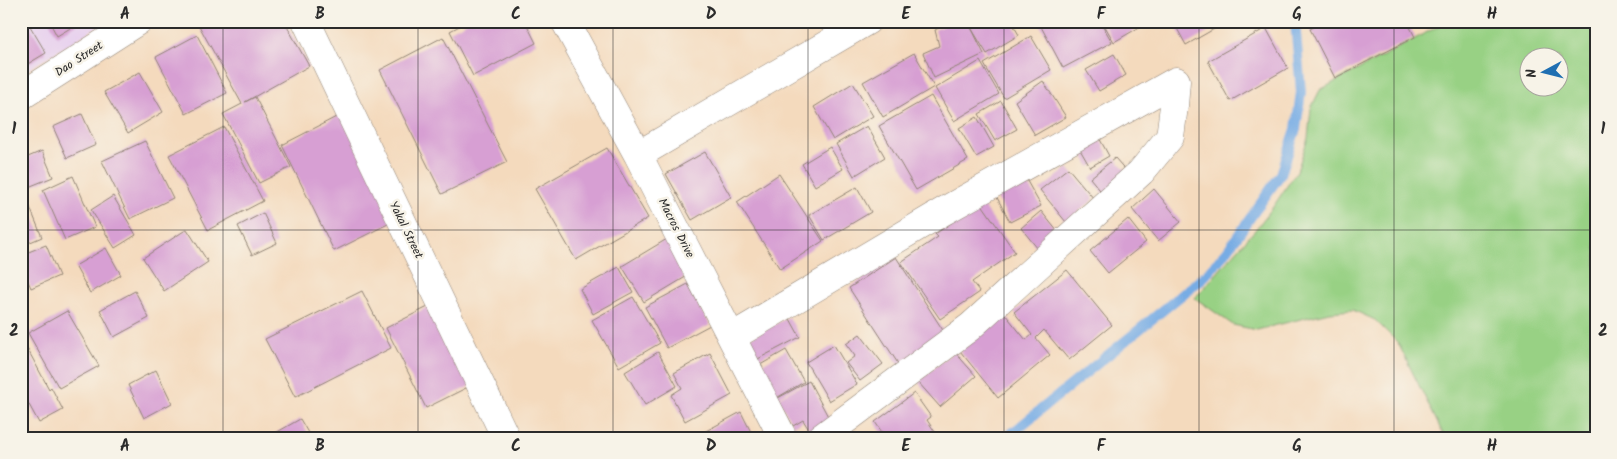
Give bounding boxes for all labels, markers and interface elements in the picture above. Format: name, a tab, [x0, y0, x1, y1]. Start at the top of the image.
text: A	[120, 2, 130, 27]
text: B	[315, 2, 325, 27]
text: C	[511, 2, 521, 27]
text: D	[706, 2, 717, 27]
text: E	[902, 2, 912, 27]
text: F	[1097, 2, 1107, 27]
text: G	[1292, 2, 1302, 27]
text: H	[1487, 2, 1497, 27]
street label: Dao Street	[51, 36, 107, 82]
north arrow	[1520, 48, 1570, 98]
text: N	[1521, 68, 1544, 79]
text: 1	[12, 117, 17, 142]
text: 1	[1601, 117, 1606, 142]
street label: Macros Drive	[653, 195, 699, 262]
street label: Yakal Street	[384, 198, 428, 262]
text: 2	[9, 319, 19, 344]
text: 2	[1598, 319, 1608, 344]
text: A	[120, 434, 130, 459]
text: B	[315, 434, 325, 459]
text: C	[511, 434, 521, 459]
text: D	[706, 434, 717, 459]
text: E	[902, 434, 912, 459]
text: F	[1097, 434, 1107, 459]
text: G	[1292, 434, 1302, 459]
text: H	[1487, 434, 1497, 459]

